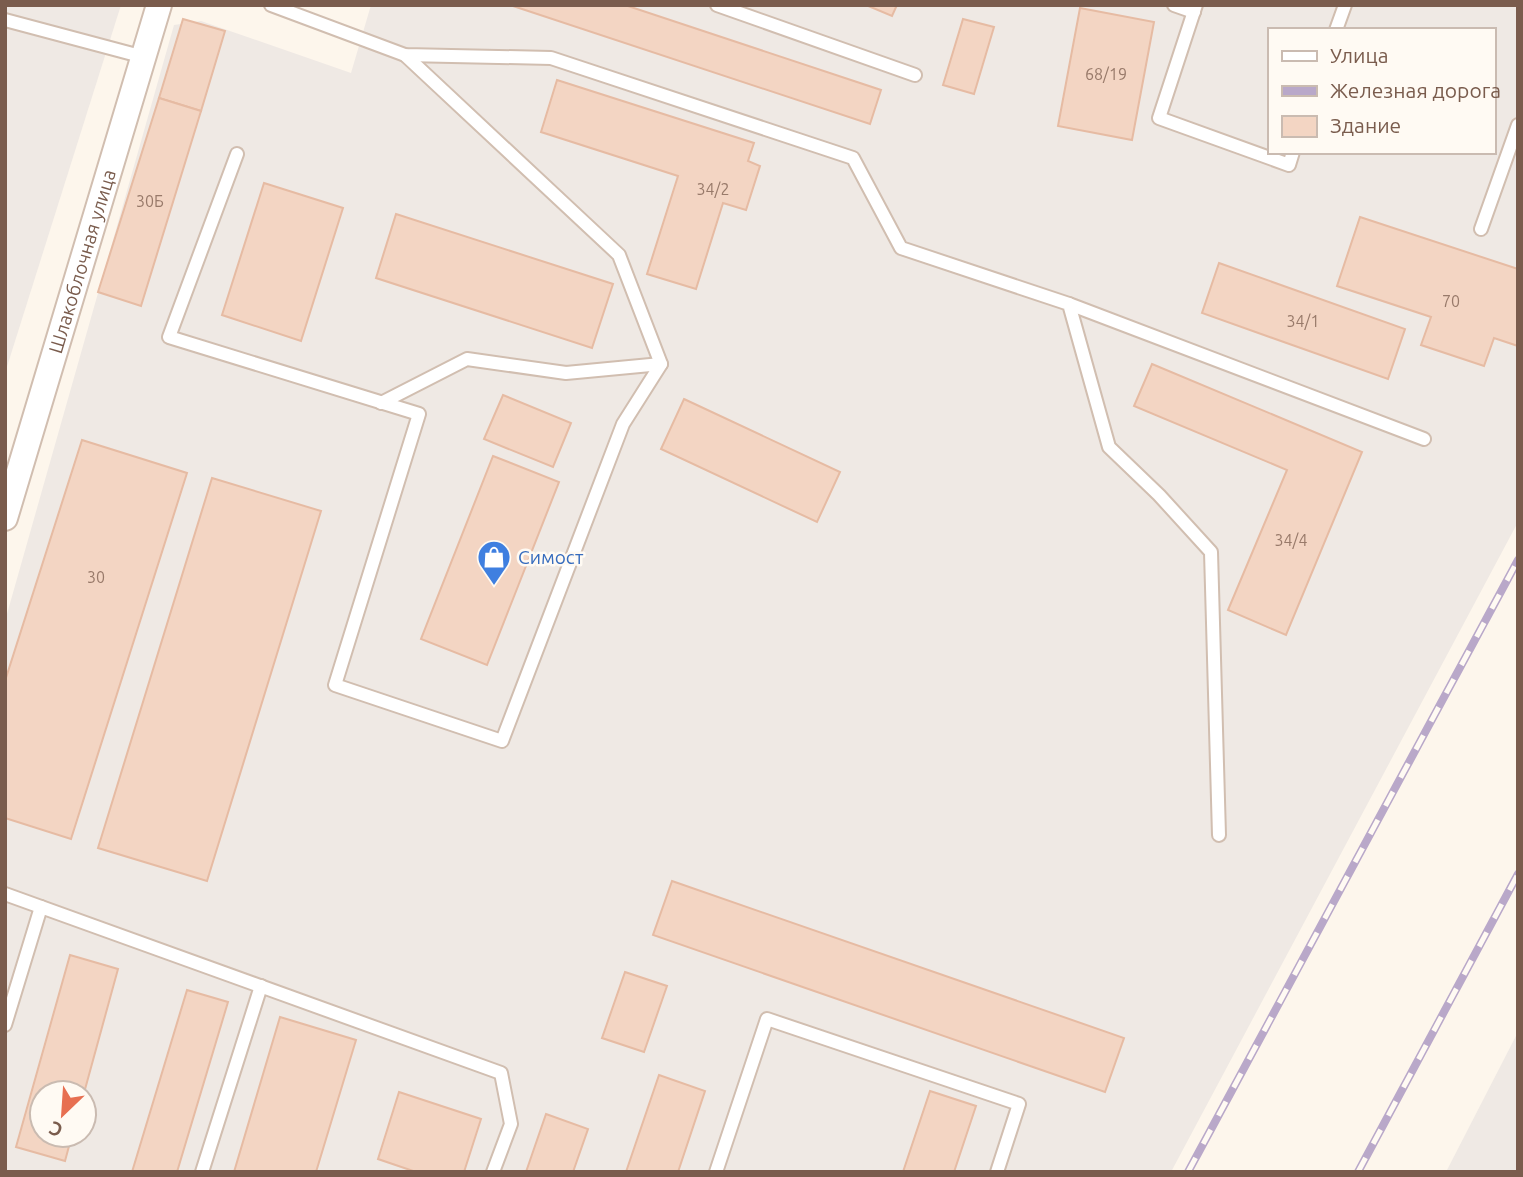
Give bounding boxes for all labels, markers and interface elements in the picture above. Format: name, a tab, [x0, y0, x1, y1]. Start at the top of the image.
legend	[1268, 28, 1495, 154]
text: Улица	[1330, 43, 1388, 67]
house number: 68/19	[1085, 65, 1127, 83]
text: Железная дорога	[1330, 78, 1501, 102]
text: Здание	[1330, 113, 1401, 137]
street label: Шлакоблочная улица	[44, 167, 120, 356]
house number: 34/2	[697, 180, 729, 198]
house number: 30Б	[136, 192, 164, 210]
house number: 70	[1442, 292, 1460, 310]
house number: 34/1	[1287, 312, 1319, 330]
house number: 34/4	[1275, 531, 1307, 549]
shop icon: Симост	[475, 538, 513, 587]
place label: Симост	[518, 546, 584, 568]
house number: 30	[87, 568, 105, 586]
north arrow	[28, 1079, 98, 1149]
text: С	[46, 1117, 66, 1142]

